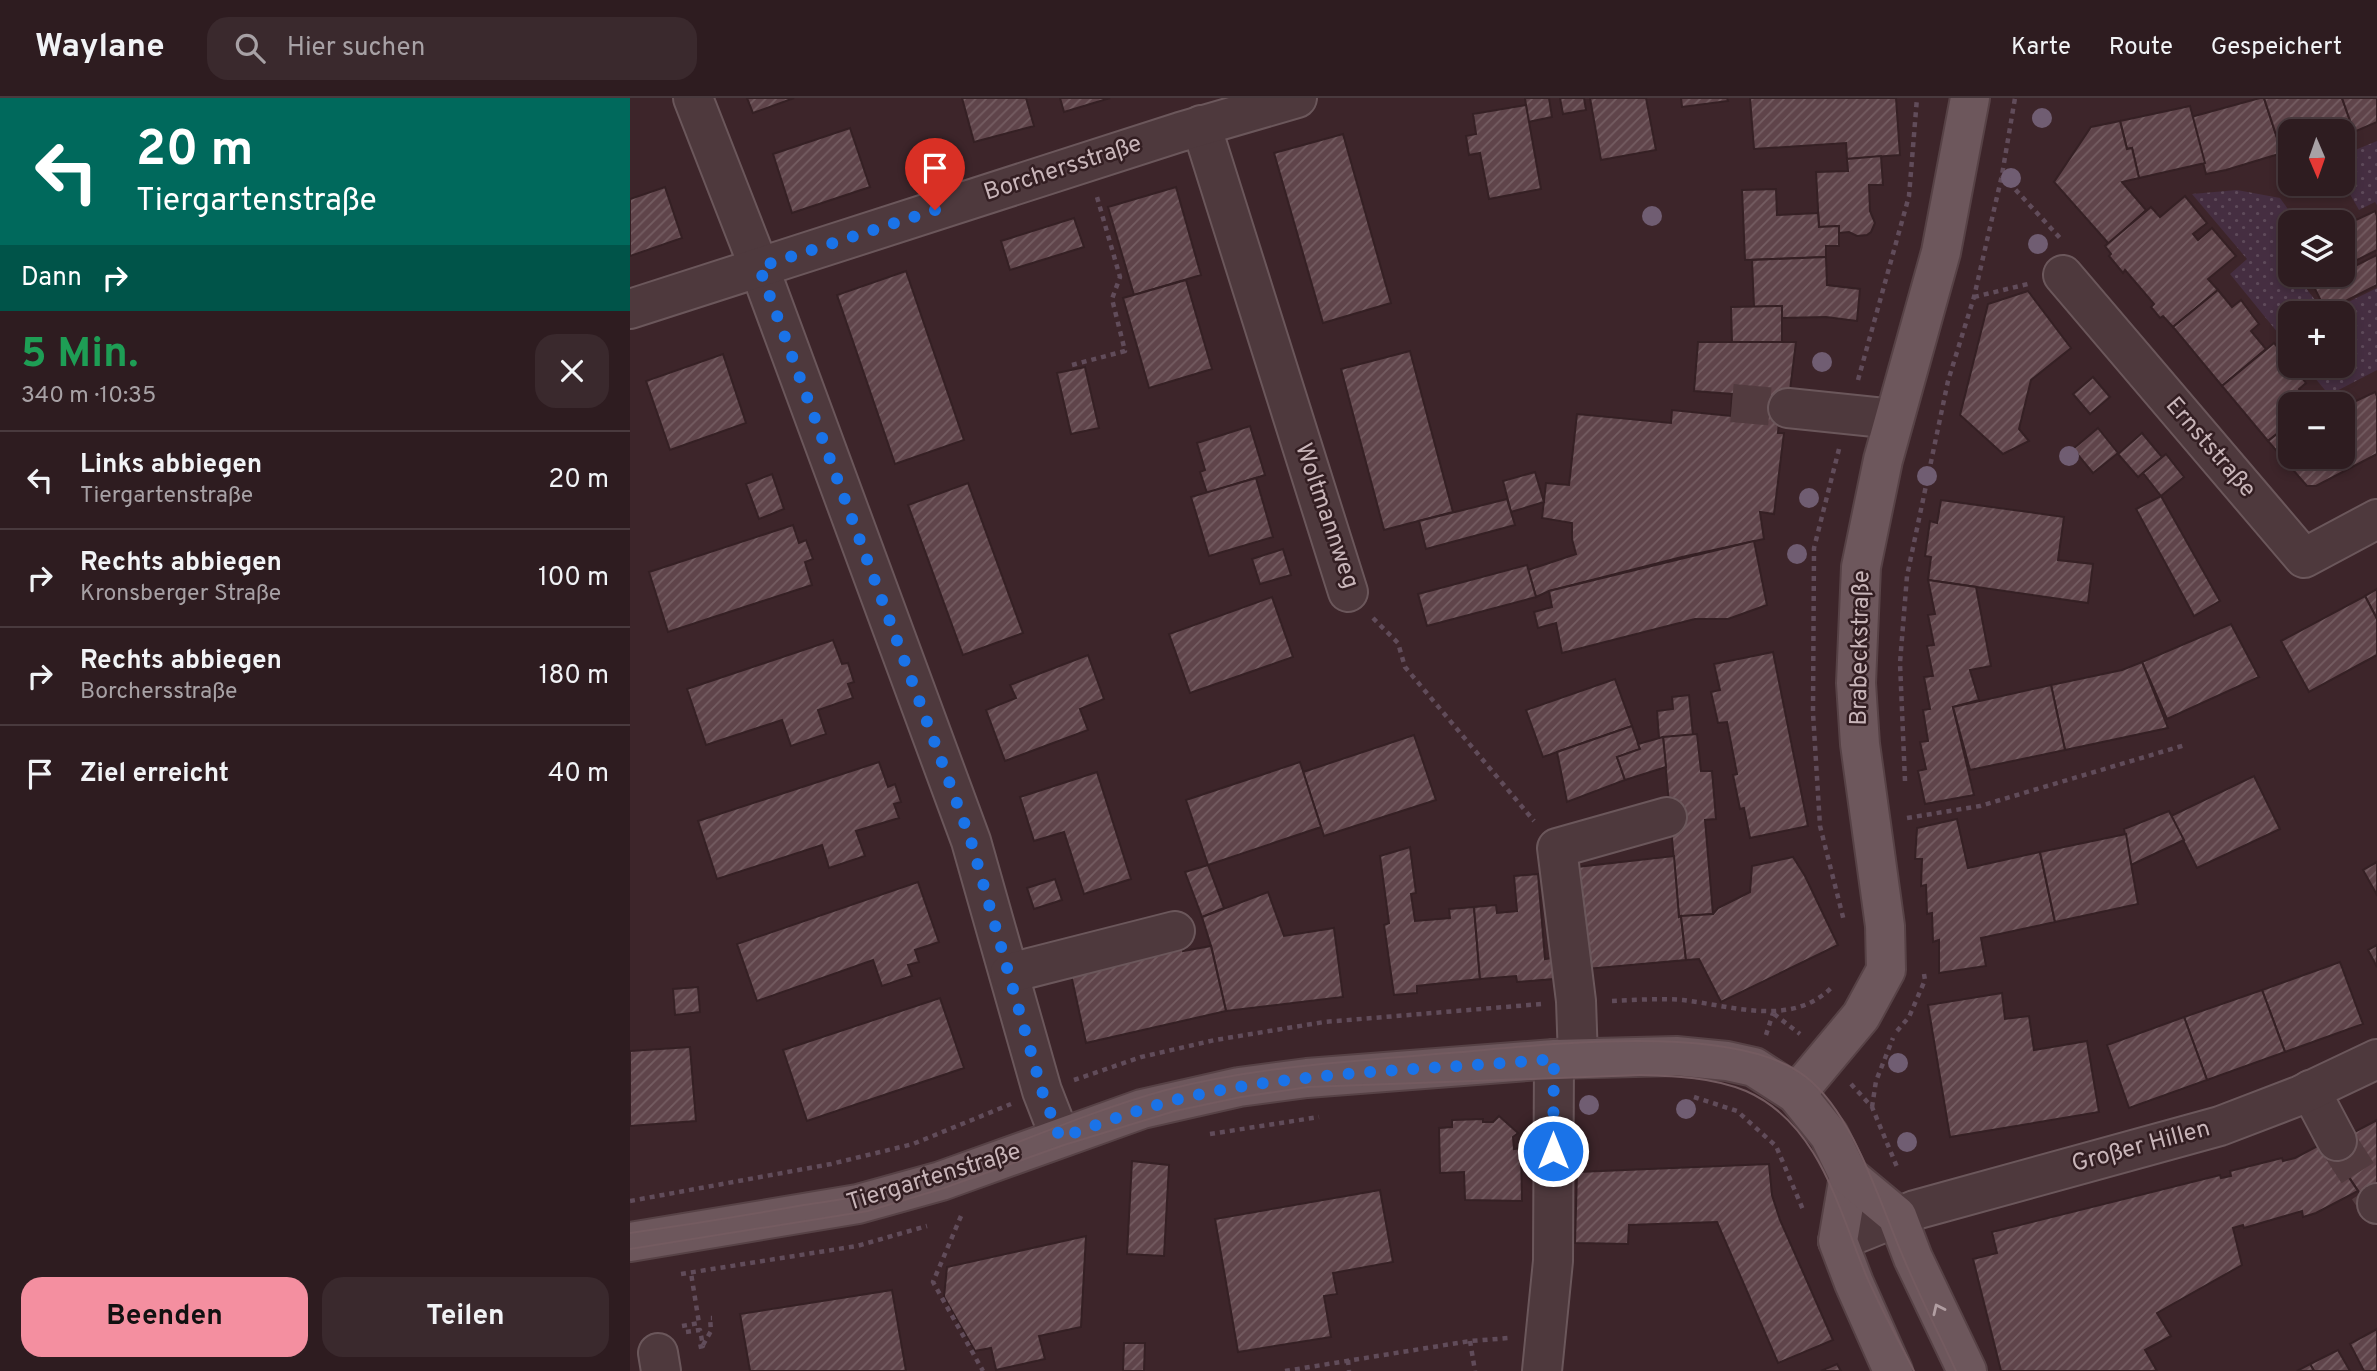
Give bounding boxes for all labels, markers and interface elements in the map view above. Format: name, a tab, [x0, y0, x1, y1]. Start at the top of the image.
search box	[207, 17, 697, 80]
text: Waylane	[35, 27, 165, 69]
icon: search	[231, 29, 269, 67]
text: Hier suchen	[287, 32, 425, 65]
text: Karte	[2011, 33, 2071, 63]
text: Route	[2109, 33, 2173, 63]
text: Gespeichert	[2211, 33, 2342, 63]
north arrow	[2278, 119, 2356, 196]
map controls	[2278, 119, 2355, 469]
text: 20 m	[136, 121, 253, 183]
icon: left	[21, 126, 112, 217]
street label: Borchersstraße	[980, 129, 1146, 209]
pin	[905, 138, 965, 210]
icon: arrive	[916, 149, 954, 187]
text: Tiergartenstraße	[136, 182, 377, 222]
button: layers	[2278, 210, 2355, 287]
icon: right	[96, 259, 134, 297]
text: Dann	[21, 262, 82, 295]
button: +	[2278, 301, 2355, 378]
text: 5 Min.	[21, 329, 138, 382]
button: close	[535, 334, 609, 408]
text: 340 m · 10:35	[21, 382, 156, 411]
street label: Ernststraße	[2158, 392, 2262, 504]
button: −	[2278, 392, 2355, 469]
street label: Woltmannweg	[1287, 439, 1365, 593]
text: Links abbiegen	[80, 449, 262, 482]
icon: left	[21, 461, 59, 499]
text: 20 m	[548, 464, 609, 497]
text: Tiergartenstraße	[80, 482, 253, 511]
text: Rechts abbiegen	[80, 547, 282, 580]
icon: right	[21, 559, 59, 597]
text: 100 m	[538, 562, 609, 595]
street label: Brabeckstraße	[1845, 570, 1877, 726]
text: Kronsberger Straße	[80, 580, 281, 609]
text: Rechts abbiegen	[80, 645, 282, 678]
icon: right	[21, 657, 59, 695]
text: 180 m	[539, 660, 609, 693]
text: Borchersstraße	[80, 678, 237, 707]
icon: arrive	[21, 755, 59, 793]
text: Ziel erreicht	[80, 758, 229, 791]
text: 40 m	[548, 758, 609, 791]
position arrow	[1516, 1114, 1590, 1188]
street label: Großer Hillen	[2068, 1114, 2214, 1180]
street label: Tiergartenstraße	[843, 1137, 1025, 1219]
button: Beenden	[21, 1277, 308, 1357]
button: Teilen	[322, 1277, 609, 1357]
one-way arrow	[1932, 1304, 1946, 1316]

